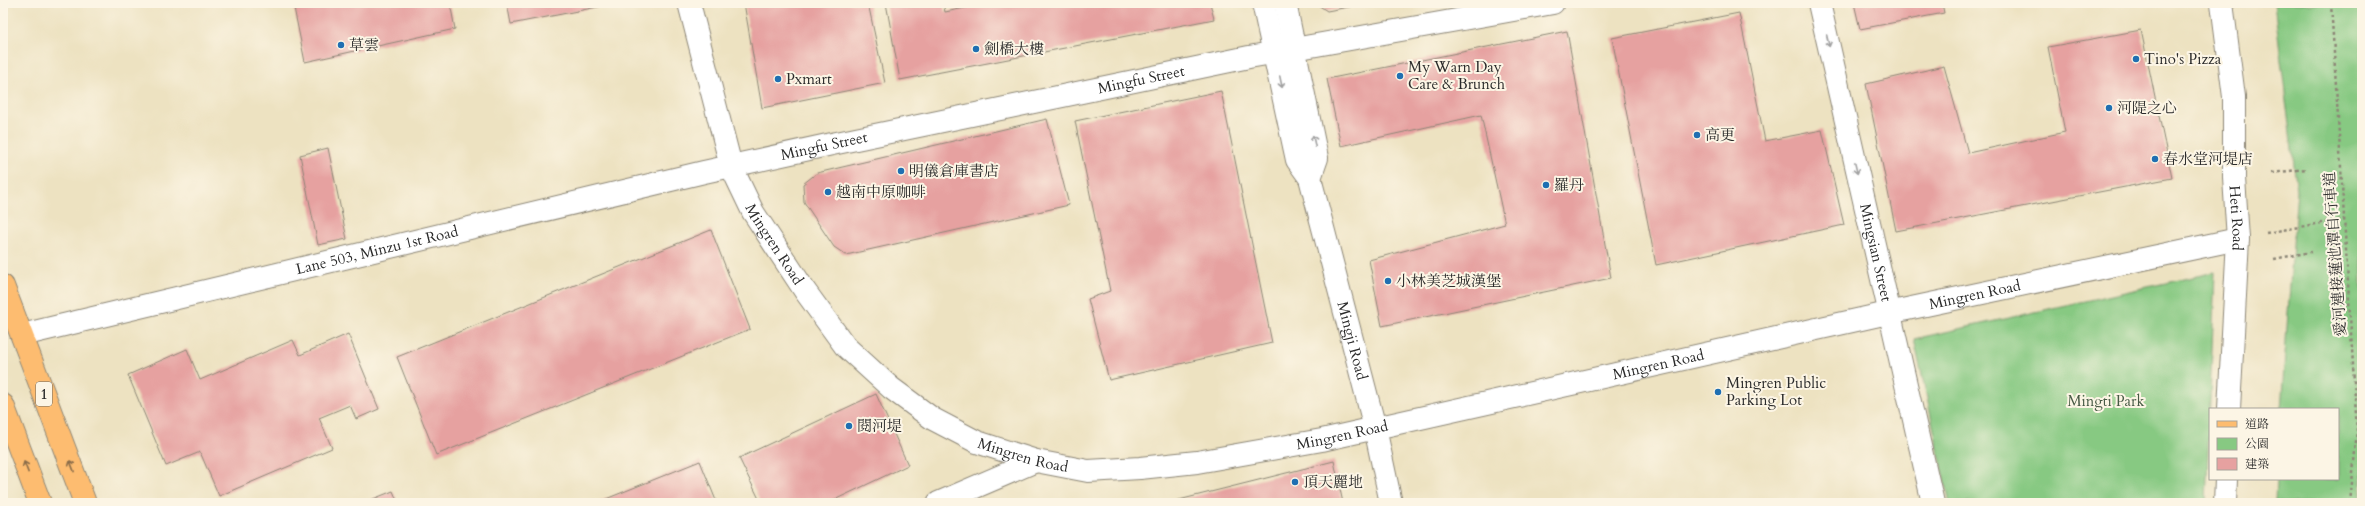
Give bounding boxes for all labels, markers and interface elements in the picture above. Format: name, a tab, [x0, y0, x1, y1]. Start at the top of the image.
one-way arrow	[1824, 34, 1832, 47]
place label: 草雲	[349, 35, 379, 55]
place label: 劍橋大樓	[984, 39, 1044, 59]
marker: 草雲	[336, 40, 346, 50]
marker: 劍橋大樓	[971, 44, 981, 54]
place label: Tino's Pizza	[2144, 49, 2222, 69]
marker: Tino's Pizza	[2131, 54, 2141, 64]
place label: My Warn Day Care & Brunch	[1408, 57, 1506, 94]
street label: Mingfu Street	[1096, 61, 1187, 98]
place label: Pxmart	[786, 69, 832, 89]
marker: My Warn Day Care & Brunch	[1395, 71, 1405, 81]
marker: Pxmart	[773, 74, 783, 84]
one-way arrow	[1278, 75, 1286, 88]
place label: 河隄之心	[2117, 98, 2177, 118]
marker: 河隄之心	[2104, 103, 2114, 113]
place label: 高更	[1705, 125, 1735, 145]
street label: Mingfu Street	[779, 127, 869, 165]
marker: 高更	[1692, 130, 1702, 140]
one-way arrow	[1309, 135, 1317, 148]
place label: 春水堂河堤店	[2163, 149, 2253, 169]
marker: 春水堂河堤店	[2150, 154, 2160, 164]
place label: 明儀倉庫書店	[909, 161, 999, 181]
one-way arrow	[1853, 161, 1861, 174]
marker: 明儀倉庫書店	[896, 166, 906, 176]
street label: 愛河連接蓮池潭自行車道	[2319, 171, 2351, 337]
place label: 羅丹	[1554, 175, 1584, 195]
marker: 羅丹	[1541, 180, 1551, 190]
place label: 越南中原咖啡	[836, 182, 926, 202]
street label: Heti Road	[2225, 185, 2248, 251]
marker: 越南中原咖啡	[823, 187, 833, 197]
street label: Mingren Road	[741, 201, 808, 289]
street label: Mingsian Street	[1855, 202, 1897, 304]
street label: Lane 503, Minzu 1st Road	[294, 221, 460, 279]
place label: 小林美芝城漢堡	[1396, 271, 1501, 291]
street label: Mingren Road	[1927, 275, 2022, 314]
marker: 小林美芝城漢堡	[1383, 276, 1393, 286]
street label: Mingji Road	[1332, 299, 1372, 382]
street label: Mingren Road	[1611, 345, 1706, 384]
place label: Mingren Public Parking Lot	[1726, 373, 1826, 410]
road number: 1	[36, 382, 52, 406]
marker: Mingren Public Parking Lot	[1713, 387, 1723, 397]
park label: Mingti Park	[2067, 391, 2145, 411]
legend	[2209, 408, 2339, 480]
place label: 閱河堤	[857, 416, 902, 436]
street label: Mingren Road	[1295, 416, 1390, 454]
text: 道路	[2245, 416, 2269, 432]
marker: 閱河堤	[844, 421, 854, 431]
street label: Mingren Road	[975, 433, 1070, 477]
text: 公園	[2245, 436, 2269, 452]
text: 建築	[2245, 456, 2269, 472]
one-way arrow	[22, 461, 30, 473]
one-way arrow	[67, 461, 75, 473]
place label: 頂天麗地	[1303, 472, 1363, 492]
marker: 頂天麗地	[1290, 477, 1300, 487]

